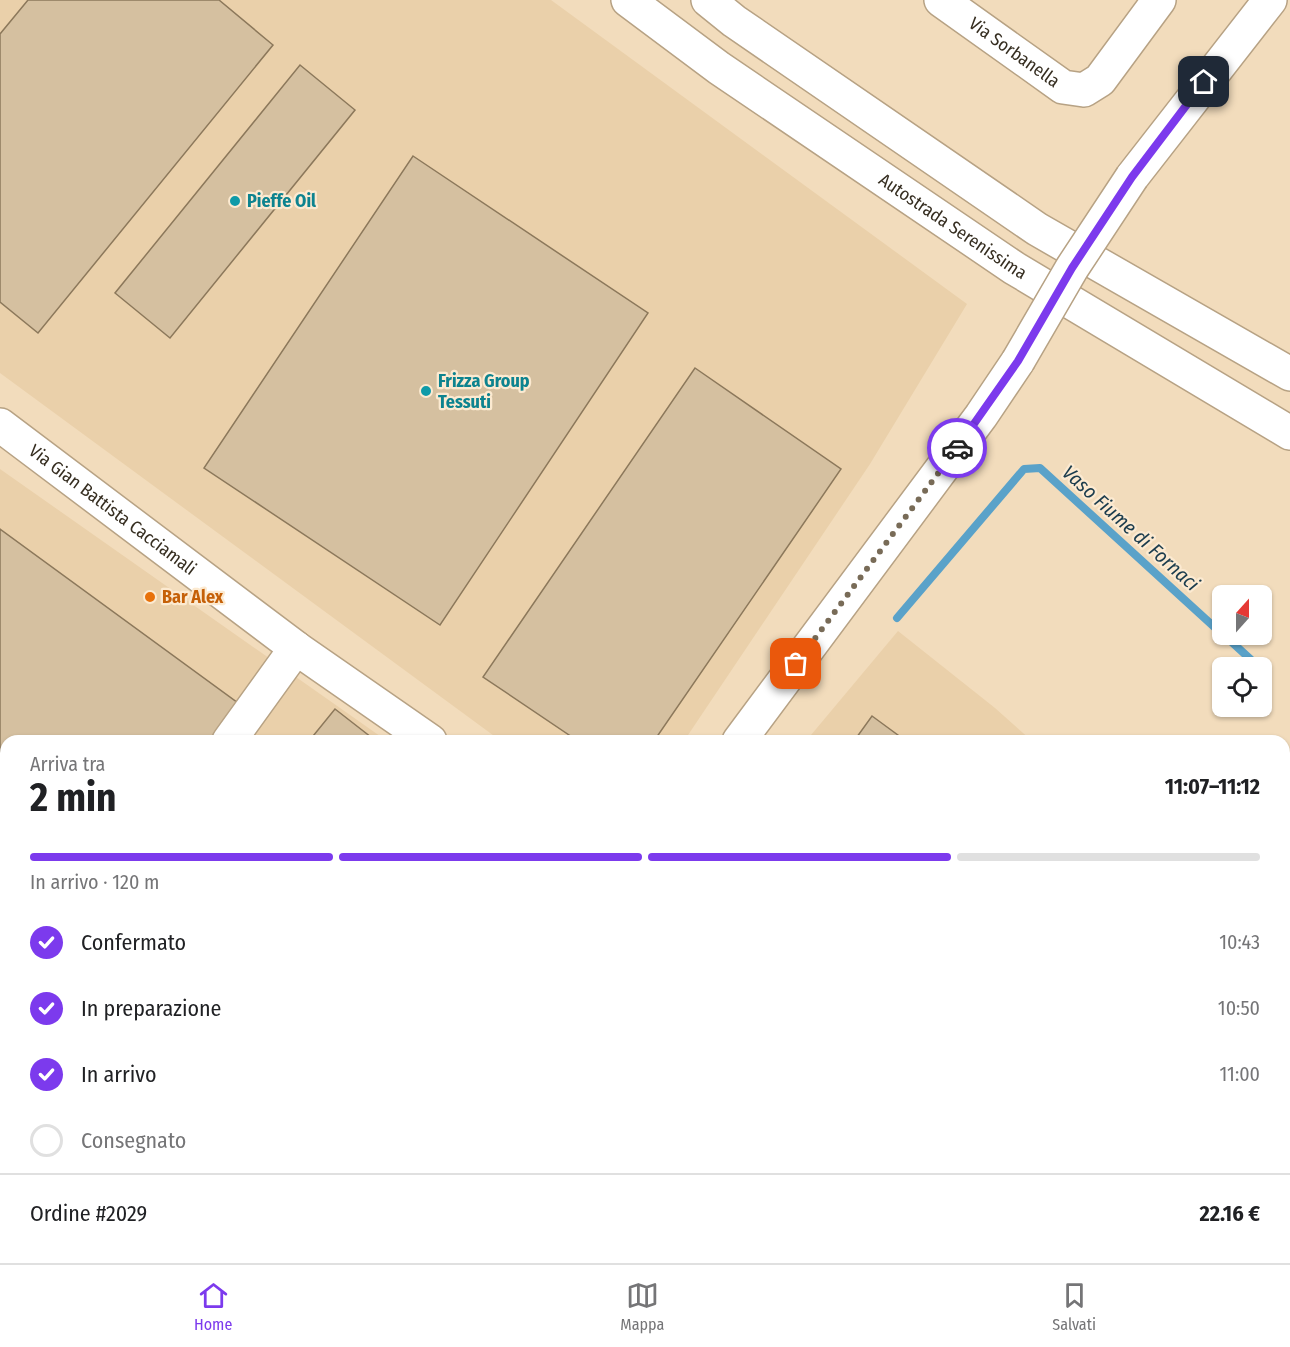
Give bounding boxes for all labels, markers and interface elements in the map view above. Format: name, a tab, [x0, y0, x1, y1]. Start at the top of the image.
street label: Via Sorbanella	[965, 12, 1064, 92]
pin	[1178, 56, 1229, 107]
icon: home	[1187, 65, 1220, 98]
street label: Autostrada Serenissima	[875, 169, 1031, 284]
place label: Pieffe Oil	[247, 190, 316, 212]
marker: Pieffe Oil	[228, 194, 242, 208]
place label: Frizza Group Tessuti	[438, 370, 530, 413]
marker: Frizza Group Tessuti	[419, 384, 433, 398]
courier	[927, 418, 987, 478]
icon: car	[941, 432, 974, 465]
street label: Via Gian Battista Cacciamali	[25, 440, 201, 580]
water label: Vaso Fiume di Fornaci	[1057, 460, 1205, 596]
north arrow	[1212, 585, 1272, 645]
map controls	[1212, 585, 1272, 717]
place label: Bar Alex	[162, 586, 224, 608]
marker: Bar Alex	[143, 590, 157, 604]
pin	[770, 638, 821, 689]
icon: bag	[779, 647, 812, 680]
button: locate	[1212, 657, 1272, 717]
text: Arriva tra	[30, 752, 105, 776]
text: 11:07–11:12	[1165, 773, 1260, 800]
text: 2 min	[30, 775, 116, 821]
text: In arrivo · 120 m	[30, 870, 159, 894]
icon: check	[30, 926, 63, 959]
text: Confermato	[81, 929, 186, 956]
text: 10:43	[1219, 930, 1260, 954]
icon: check	[30, 992, 63, 1025]
text: In preparazione	[81, 995, 222, 1022]
text: 10:50	[1218, 996, 1260, 1020]
icon: check	[30, 1058, 63, 1091]
text: In arrivo	[81, 1061, 156, 1088]
text: 11:00	[1220, 1062, 1260, 1086]
text: Consegnato	[81, 1127, 186, 1154]
text: Ordine #2029	[30, 1200, 147, 1227]
text: 22.16 €	[1200, 1200, 1260, 1227]
tab: Home	[194, 1279, 232, 1334]
tab: Mappa	[620, 1279, 664, 1334]
tab: Salvati	[1052, 1279, 1096, 1334]

